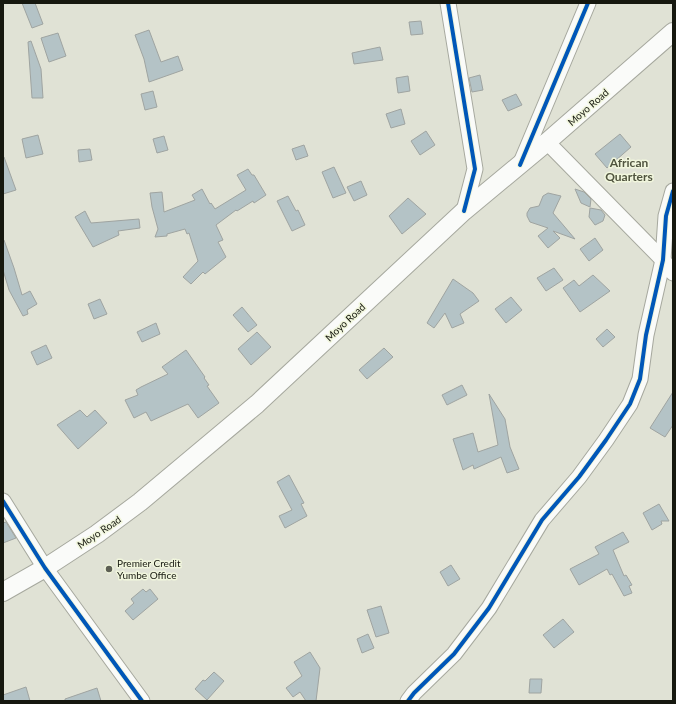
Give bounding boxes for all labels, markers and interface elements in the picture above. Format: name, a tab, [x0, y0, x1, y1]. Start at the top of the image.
street label: Moyo Road	[565, 86, 611, 128]
district label: African Quarters	[605, 155, 653, 184]
street label: Moyo Road	[323, 301, 367, 343]
street label: Moyo Road	[75, 513, 123, 551]
place label: Premier Credit Yumbe Office	[117, 557, 181, 581]
marker: Premier Credit Yumbe Office	[104, 564, 114, 574]

